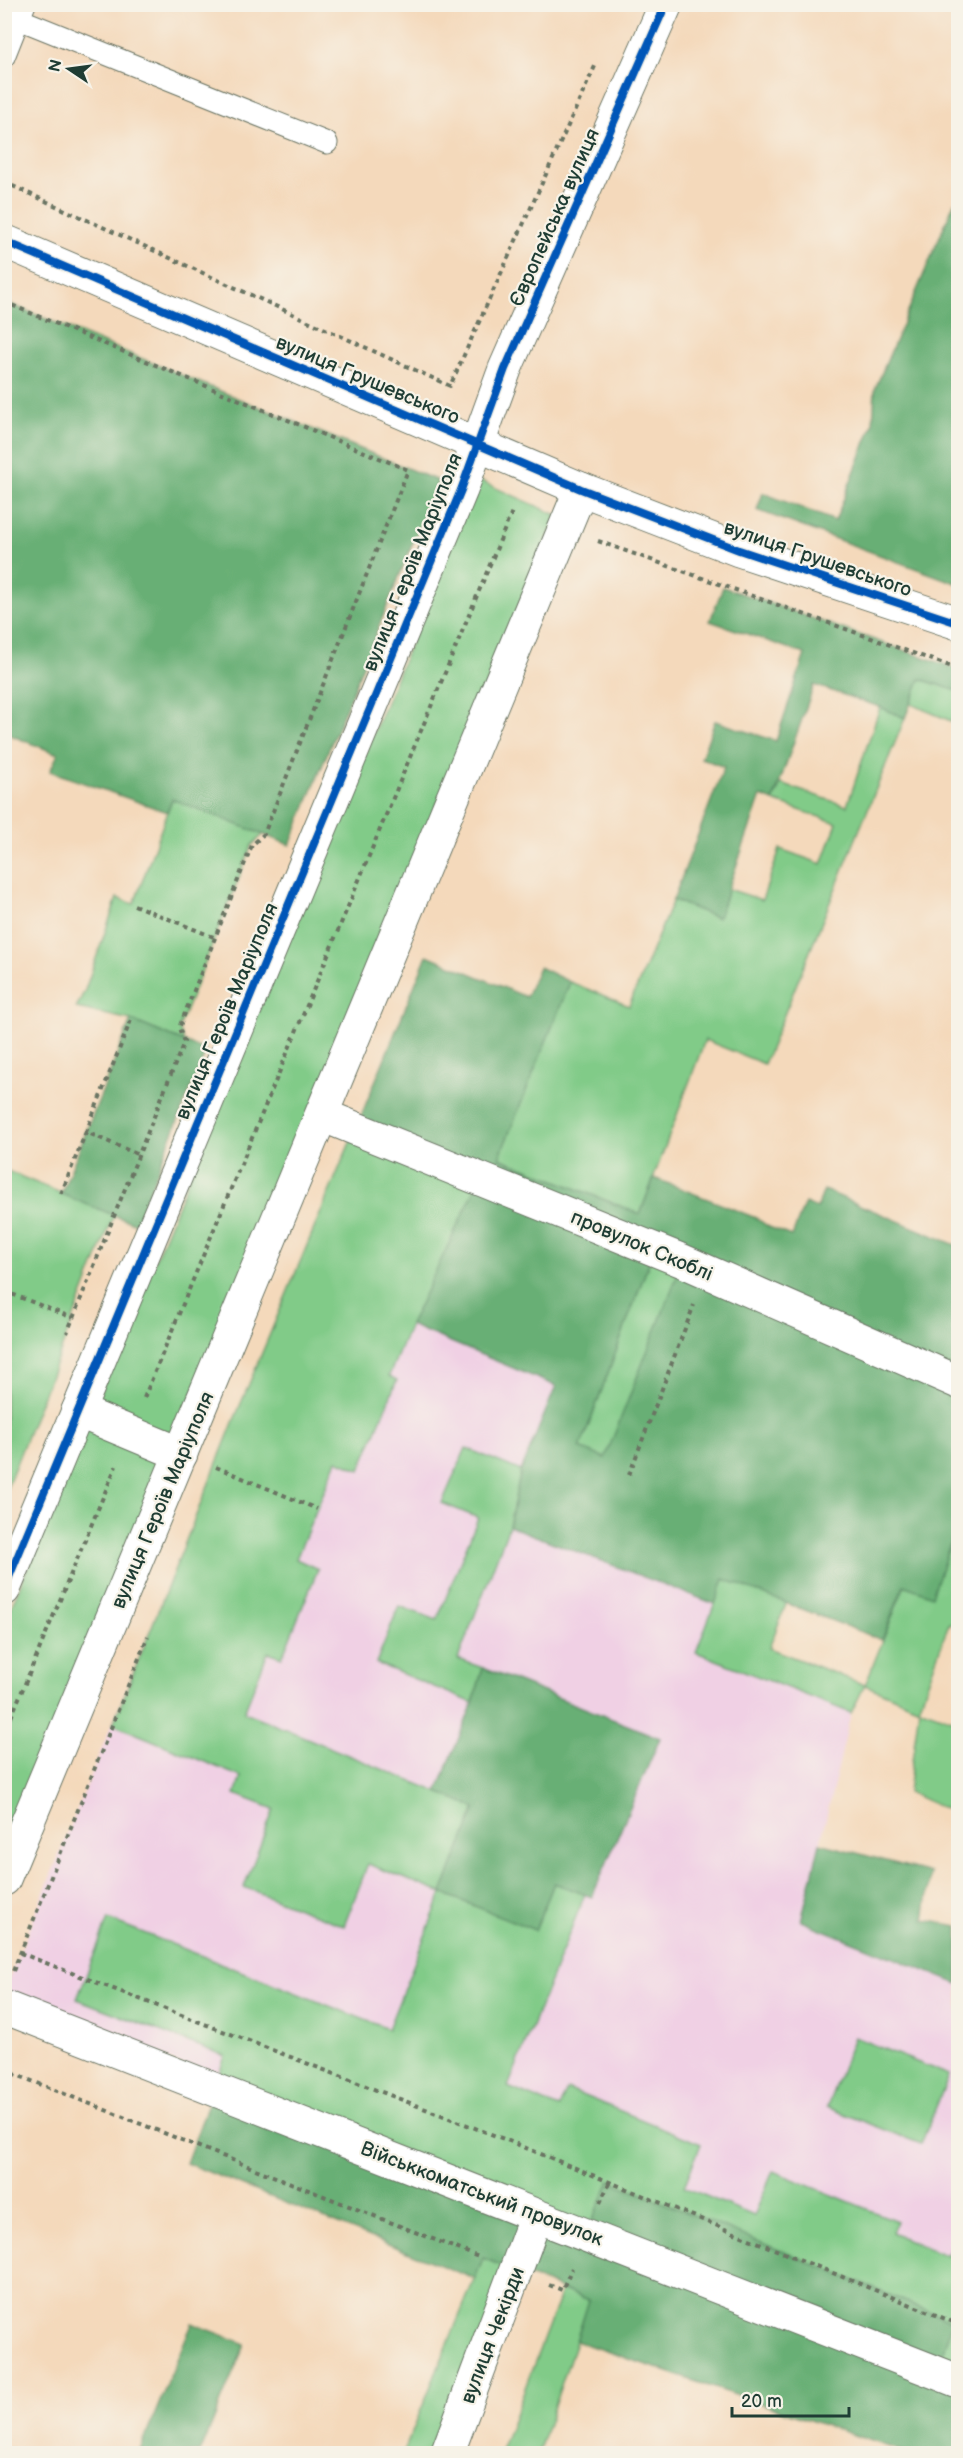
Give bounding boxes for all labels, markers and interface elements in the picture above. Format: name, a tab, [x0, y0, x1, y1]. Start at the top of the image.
north arrow	[39, 39, 99, 99]
text: N	[45, 58, 66, 74]
street label: Європейська вулиця	[505, 125, 605, 310]
street label: вулиця Грушевського	[272, 330, 463, 430]
street label: вулиця Героїв Маріуполя	[358, 450, 468, 675]
street label: вулиця Грушевського	[721, 515, 915, 602]
street label: вулиця Героїв Маріуполя	[170, 899, 284, 1123]
street label: провулок Скоблі	[567, 1205, 716, 1287]
street label: вулиця Героїв Маріуполя	[106, 1388, 220, 1612]
street label: Військкоматський провулок	[357, 2137, 607, 2251]
street label: вулиця Чекірди	[456, 2264, 530, 2407]
scale bar	[732, 2380, 849, 2418]
text: 20 m	[741, 2391, 782, 2412]

